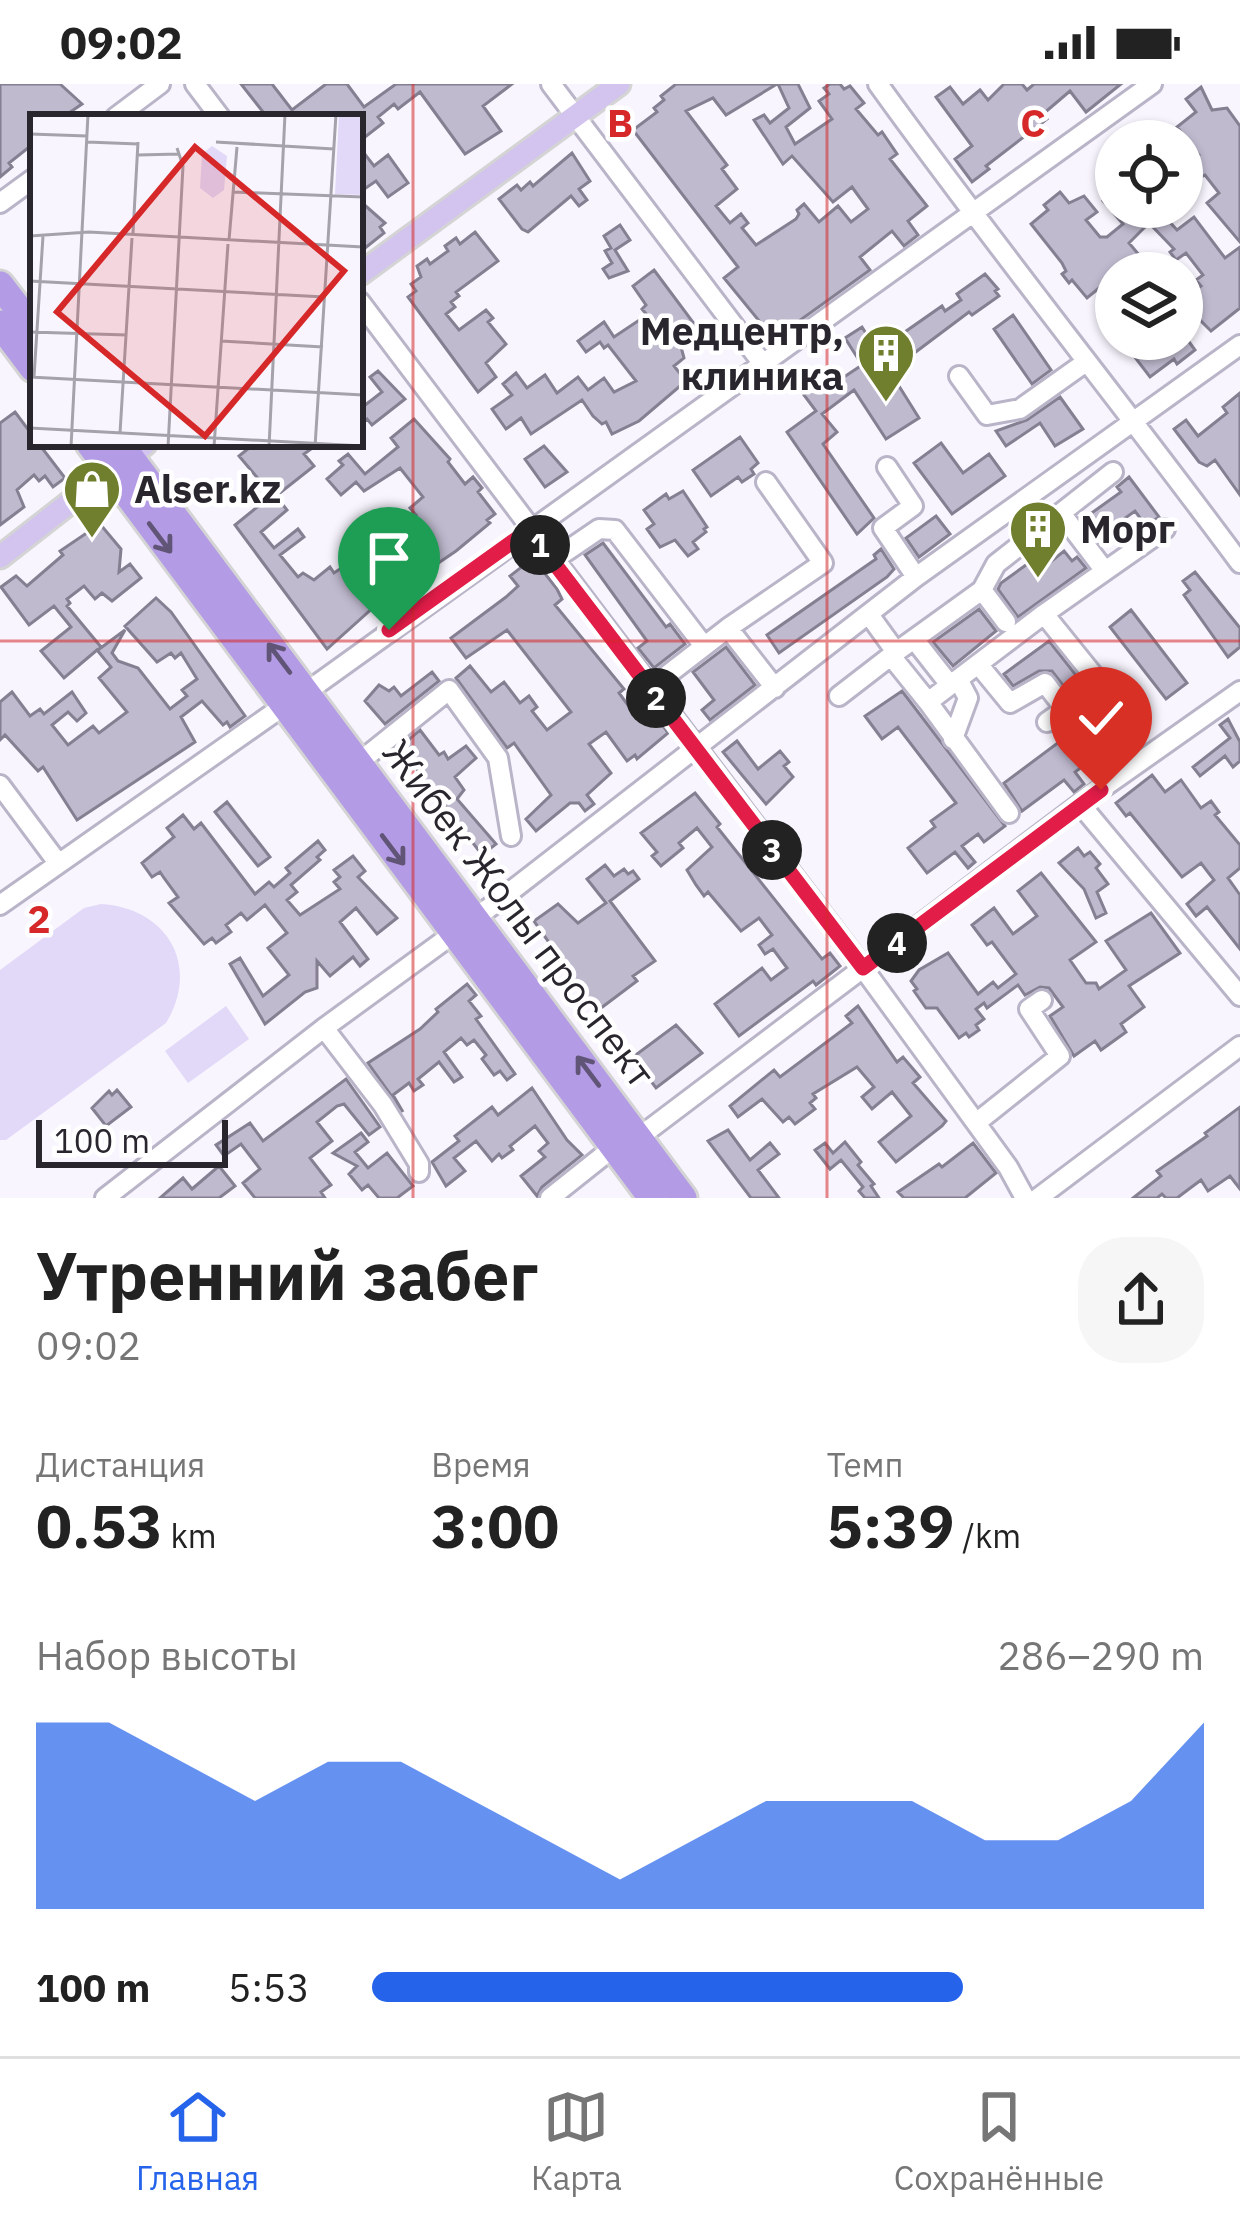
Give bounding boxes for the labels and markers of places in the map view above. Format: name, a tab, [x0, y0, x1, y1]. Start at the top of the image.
place label: Медцентр, клиника	[640, 305, 844, 401]
building icon: Медцентр, клиника	[855, 322, 917, 404]
shop icon: Alser.kz	[61, 458, 123, 540]
place label: Alser.kz	[134, 463, 282, 514]
building icon: Морг	[1007, 498, 1069, 580]
place label: Морг	[1080, 503, 1175, 554]
pin	[338, 507, 440, 630]
pin: 1	[510, 515, 570, 575]
pin	[1050, 667, 1152, 790]
pin: 2	[626, 668, 686, 728]
pin: 3	[742, 820, 802, 880]
pin: 4	[867, 913, 927, 973]

